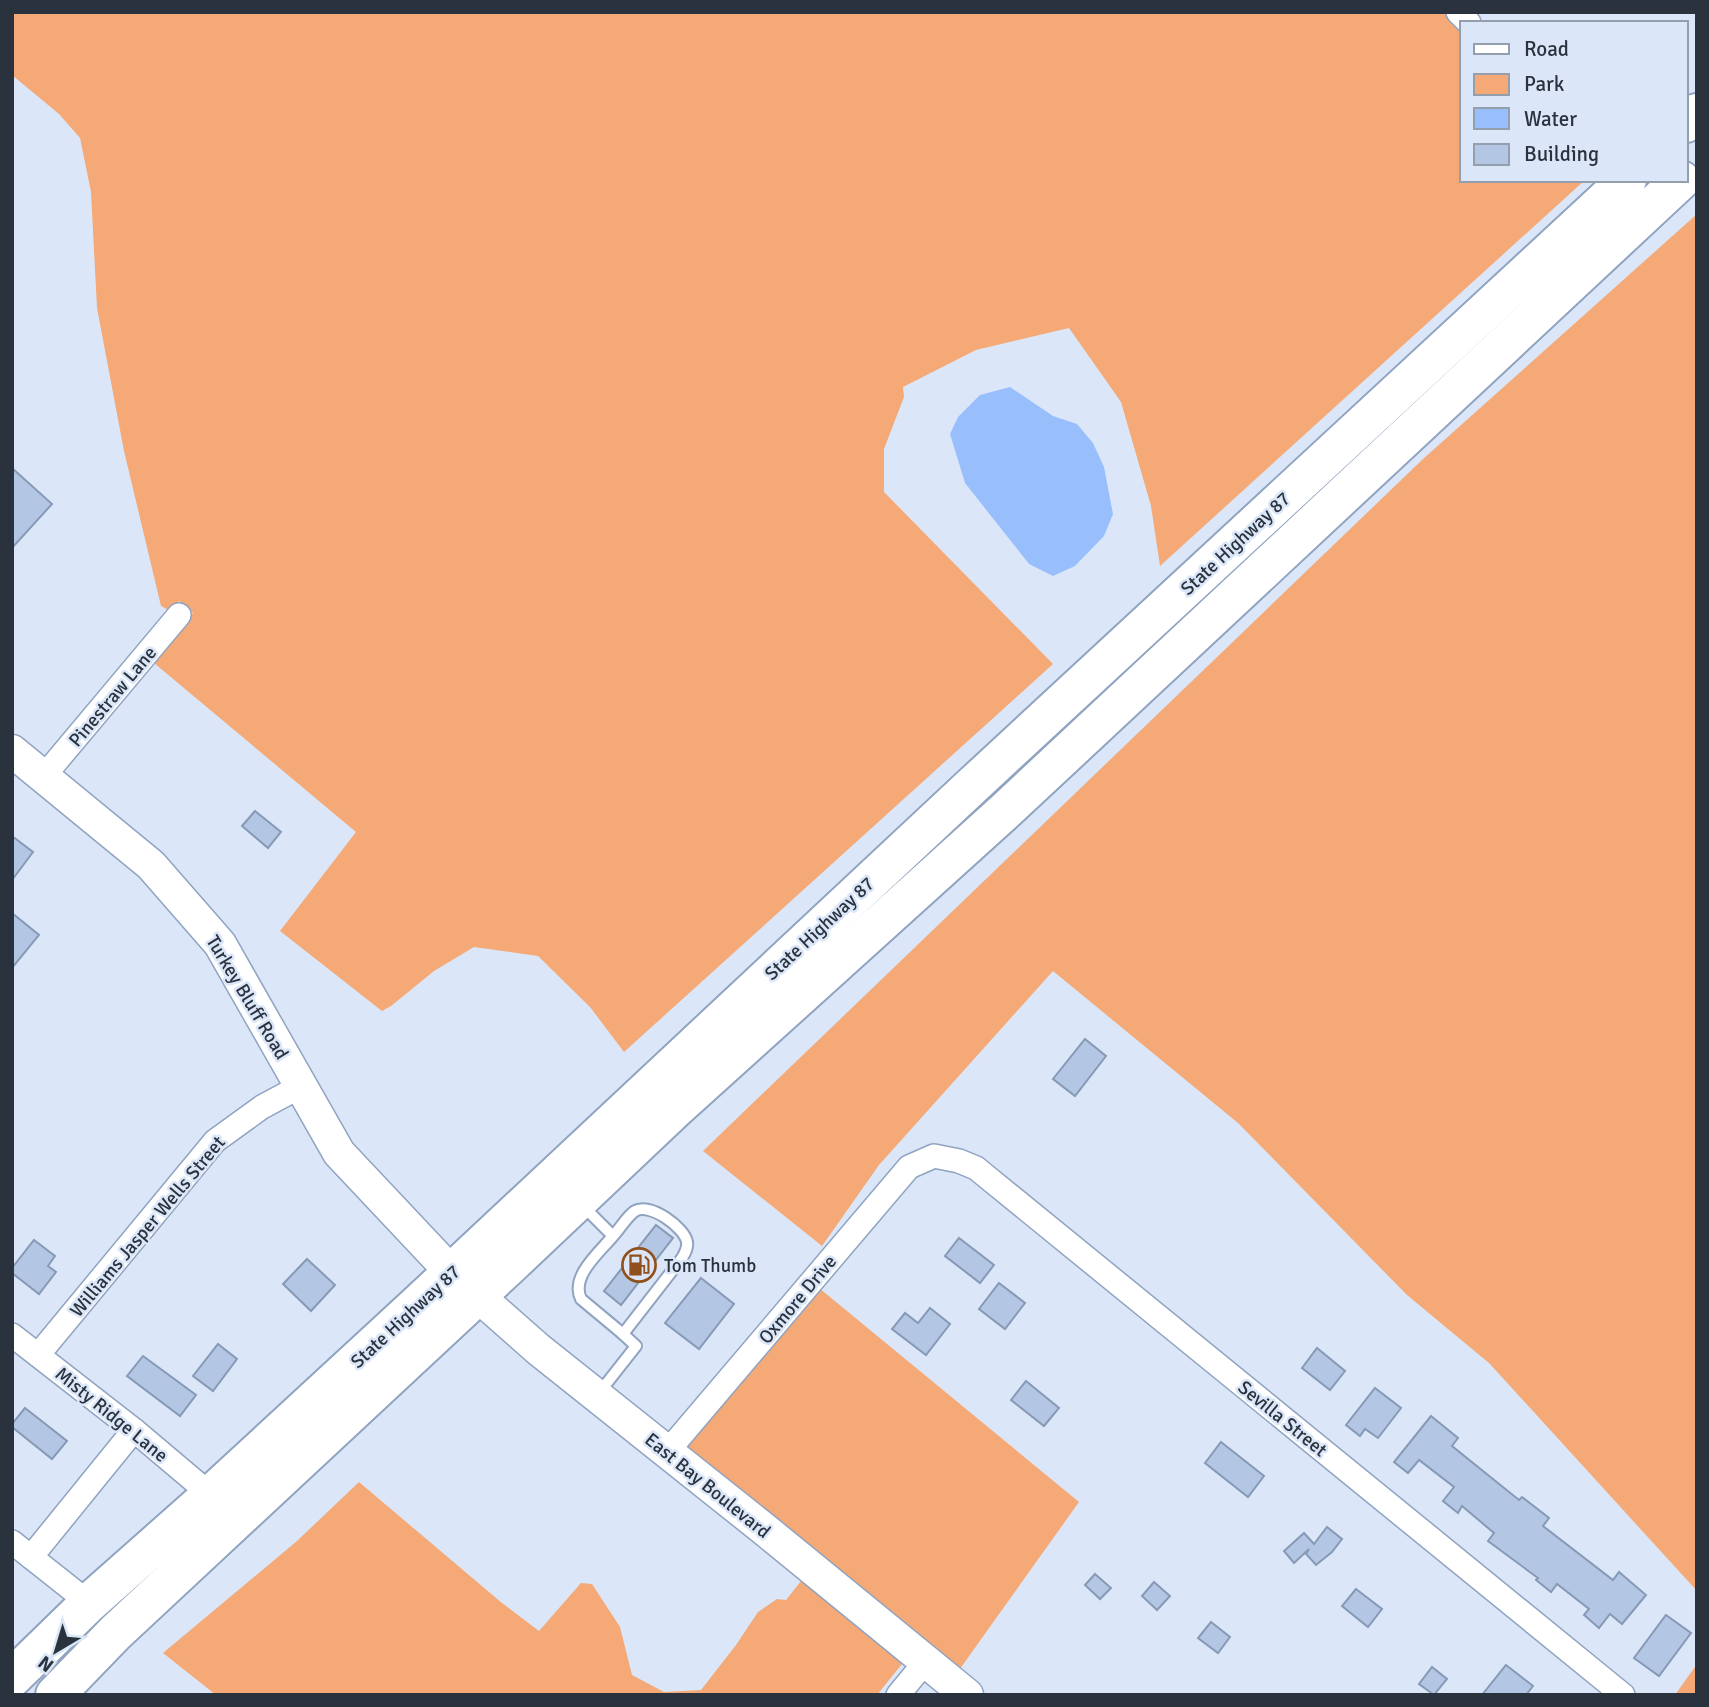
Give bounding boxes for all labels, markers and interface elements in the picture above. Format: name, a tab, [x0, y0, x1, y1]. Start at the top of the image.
legend	[1460, 21, 1688, 182]
text: Road	[1524, 36, 1569, 62]
text: Park	[1524, 71, 1565, 97]
text: Water	[1524, 106, 1577, 132]
text: Building	[1524, 141, 1599, 167]
street label: State Highway 87	[1176, 487, 1296, 601]
street label: Pinestraw Lane	[64, 641, 162, 752]
street label: State Highway 87	[760, 872, 880, 986]
street label: Turkey Bluff Road	[201, 931, 294, 1064]
street label: Williams Jasper Wells Street	[65, 1131, 231, 1322]
fuel station icon: Tom Thumb	[620, 1246, 658, 1284]
street label: Oxmore Drive	[754, 1250, 842, 1349]
place label: Tom Thumb	[664, 1254, 756, 1278]
street label: State Highway 87	[346, 1260, 466, 1374]
street label: Misty Ridge Lane	[50, 1362, 173, 1468]
street label: Sevilla Street	[1233, 1376, 1332, 1462]
street label: East Bay Boulevard	[640, 1428, 775, 1544]
north arrow	[21, 1616, 91, 1686]
text: N	[34, 1650, 59, 1677]

